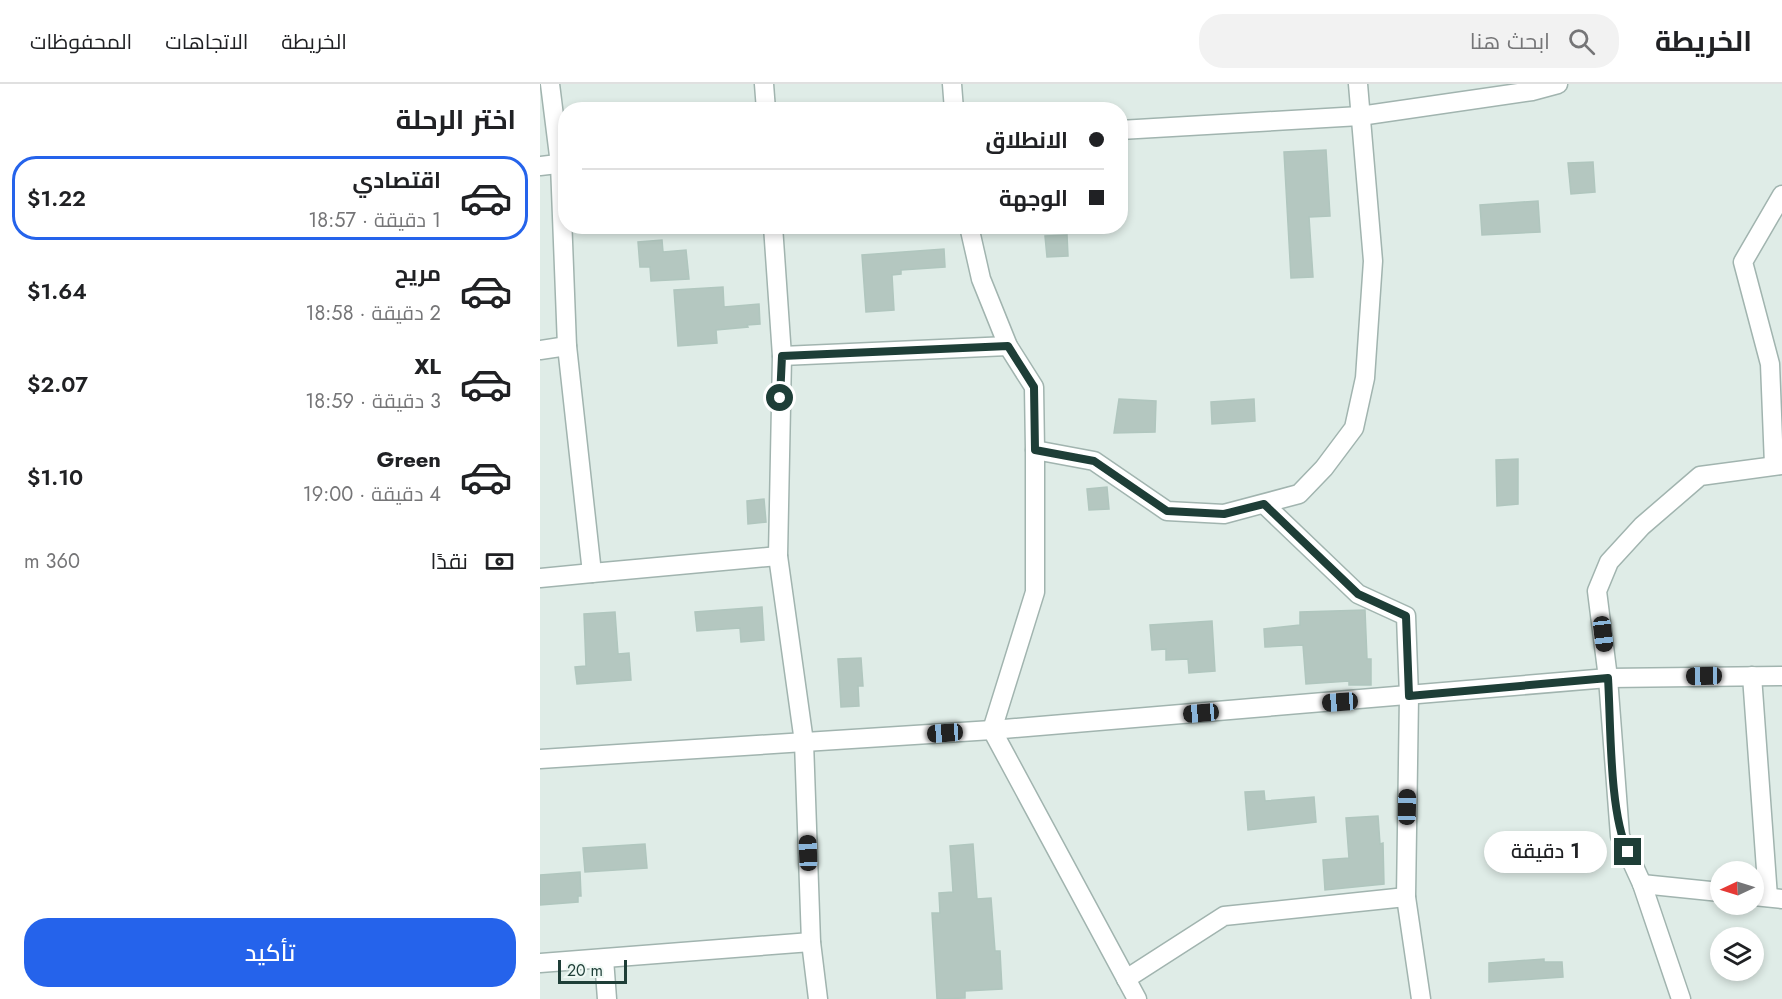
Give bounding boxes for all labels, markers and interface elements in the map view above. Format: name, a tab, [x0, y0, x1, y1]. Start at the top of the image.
search box	[1199, 14, 1619, 68]
text: الخريطة	[1655, 21, 1752, 62]
text: ابحث هنا	[1470, 25, 1550, 57]
icon: search	[1565, 25, 1598, 58]
text: المحفوظات	[30, 27, 132, 57]
text: الاتجاهات	[165, 27, 248, 57]
text: الخريطة	[281, 27, 347, 57]
text: اختر الرحلة	[396, 100, 516, 139]
text: الانطلاق	[985, 124, 1068, 156]
text: اقتصادي	[352, 164, 441, 196]
icon: car	[459, 171, 513, 225]
text: $1.22	[27, 182, 86, 214]
text: الوجهة	[999, 182, 1068, 214]
text: 1 دقيقة · 18:57	[308, 206, 441, 235]
text: مريح	[395, 257, 441, 289]
icon: car	[459, 264, 513, 318]
text: $1.64	[27, 275, 87, 307]
text: 2 دقيقة · 18:58	[305, 299, 441, 328]
text: XL	[414, 350, 441, 382]
icon: car	[459, 357, 513, 411]
text: $2.07	[27, 368, 88, 400]
route start	[766, 384, 793, 411]
text: 3 دقيقة · 18:59	[305, 387, 441, 416]
text: Green	[377, 443, 441, 475]
icon: car	[459, 450, 513, 504]
text: $1.10	[27, 461, 83, 493]
text: 4 دقيقة · 19:00	[303, 480, 441, 509]
text: نقدًا	[430, 545, 468, 577]
icon: cash	[483, 545, 516, 578]
text: 360 m	[24, 547, 80, 576]
car	[1592, 615, 1614, 653]
car	[1686, 667, 1722, 685]
car	[1321, 692, 1359, 712]
car	[1182, 702, 1220, 724]
car	[926, 723, 964, 743]
car	[1398, 789, 1416, 825]
callout: 1 دقيقة	[1484, 831, 1607, 873]
car	[798, 835, 818, 871]
text: 1 دقيقة	[1511, 837, 1580, 866]
route end	[1614, 838, 1641, 865]
north arrow	[1710, 861, 1764, 915]
map controls	[1710, 861, 1764, 981]
button: تأكيد	[24, 918, 516, 987]
button: layers	[1710, 927, 1764, 981]
scale bar	[558, 957, 627, 984]
text: 20 m	[567, 959, 603, 982]

